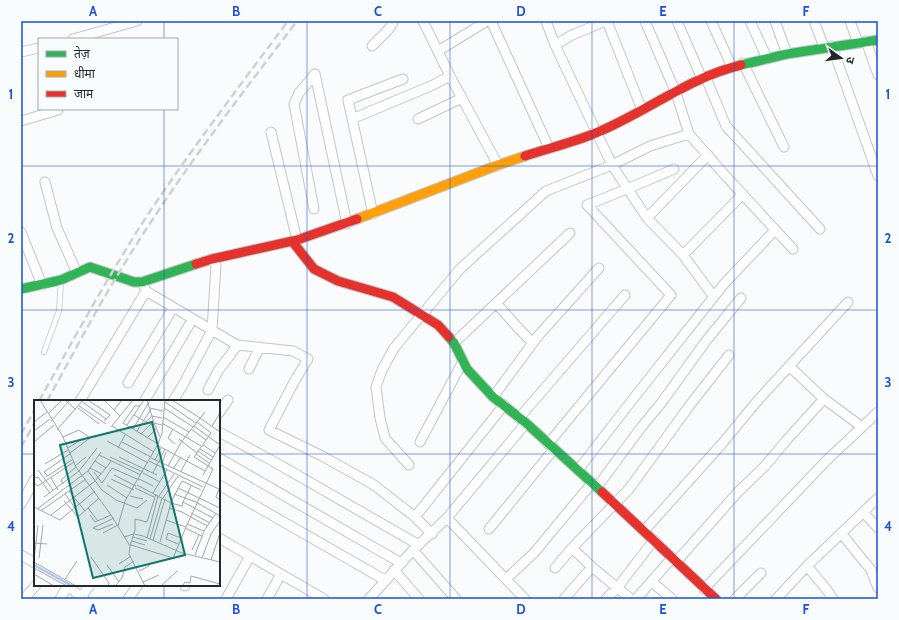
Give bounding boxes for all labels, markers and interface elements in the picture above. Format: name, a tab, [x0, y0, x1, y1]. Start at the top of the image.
text: A	[89, 3, 98, 19]
text: B	[232, 3, 240, 19]
text: C	[374, 3, 382, 19]
text: D	[516, 3, 526, 19]
text: E	[659, 3, 667, 19]
text: F	[803, 3, 810, 19]
legend	[38, 38, 178, 110]
north arrow	[821, 38, 861, 78]
text: तेज़	[74, 46, 91, 61]
text: उ	[843, 56, 858, 66]
text: धीमा	[74, 66, 96, 81]
text: 1	[9, 86, 13, 102]
text: जाम	[74, 86, 94, 101]
text: 1	[886, 86, 890, 102]
text: 2	[8, 230, 15, 246]
text: 2	[885, 230, 892, 246]
text: 3	[7, 374, 15, 390]
text: 3	[884, 374, 892, 390]
inset map	[34, 400, 220, 586]
text: 4	[7, 518, 15, 534]
text: 4	[884, 518, 892, 534]
text: A	[89, 601, 98, 617]
text: B	[232, 601, 240, 617]
text: C	[374, 601, 382, 617]
text: D	[516, 601, 526, 617]
text: E	[659, 601, 667, 617]
text: F	[803, 601, 810, 617]

